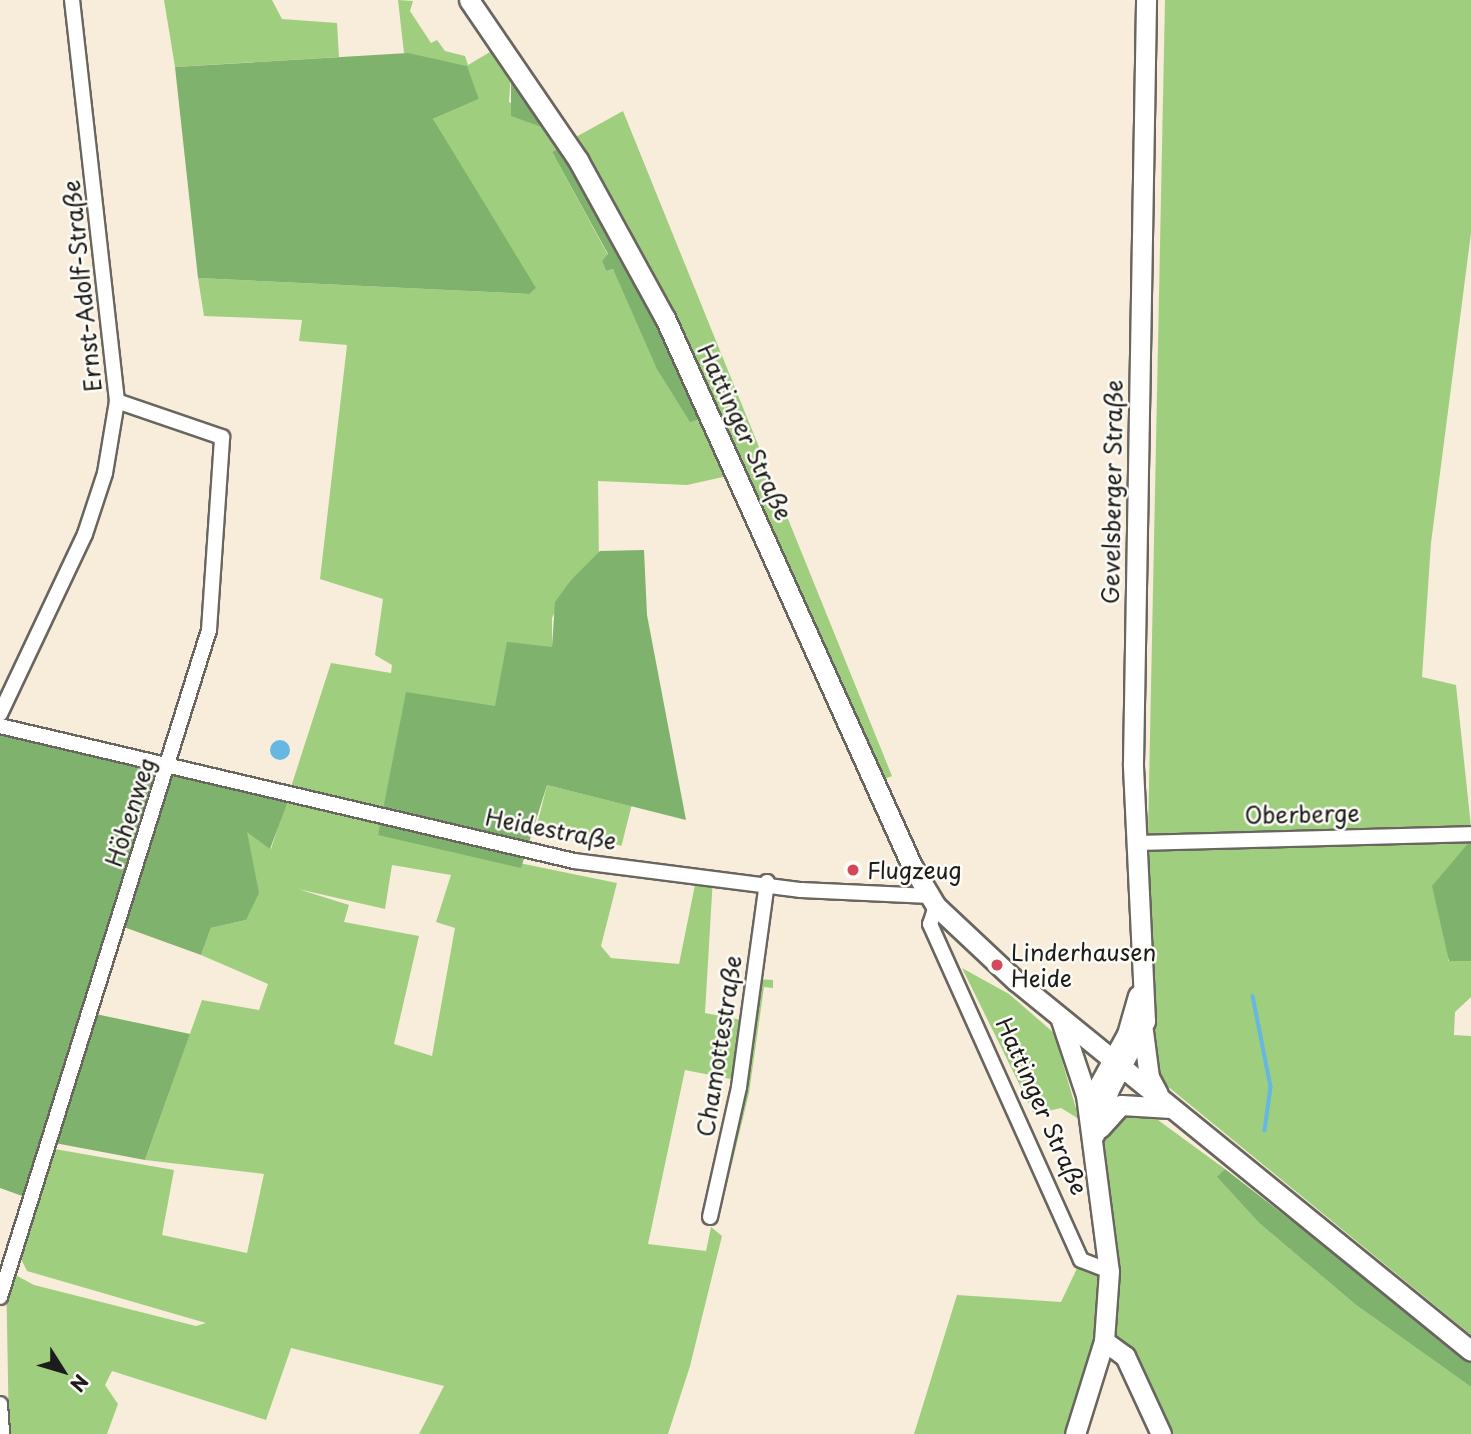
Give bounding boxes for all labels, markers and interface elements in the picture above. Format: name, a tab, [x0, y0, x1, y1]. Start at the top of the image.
street label: Ernst-Adolf-Straße	[57, 179, 107, 393]
street label: Hattinger Straße	[692, 339, 798, 525]
street label: Gevelsberger Straße	[1096, 379, 1128, 605]
street label: Höhenweg	[99, 754, 161, 870]
street label: Oberberge	[1244, 799, 1360, 829]
street label: Heidestraße	[483, 803, 619, 855]
place label: Flugzeug	[867, 856, 962, 884]
marker: Flugzeug	[845, 862, 861, 878]
place label: Linderhausen Heide	[1011, 938, 1156, 992]
street label: Chamottestraße	[691, 953, 747, 1139]
marker: Linderhausen Heide	[989, 957, 1005, 973]
street label: Hattinger Straße	[990, 1013, 1094, 1199]
north arrow	[28, 1336, 98, 1406]
text: N	[64, 1369, 95, 1398]

